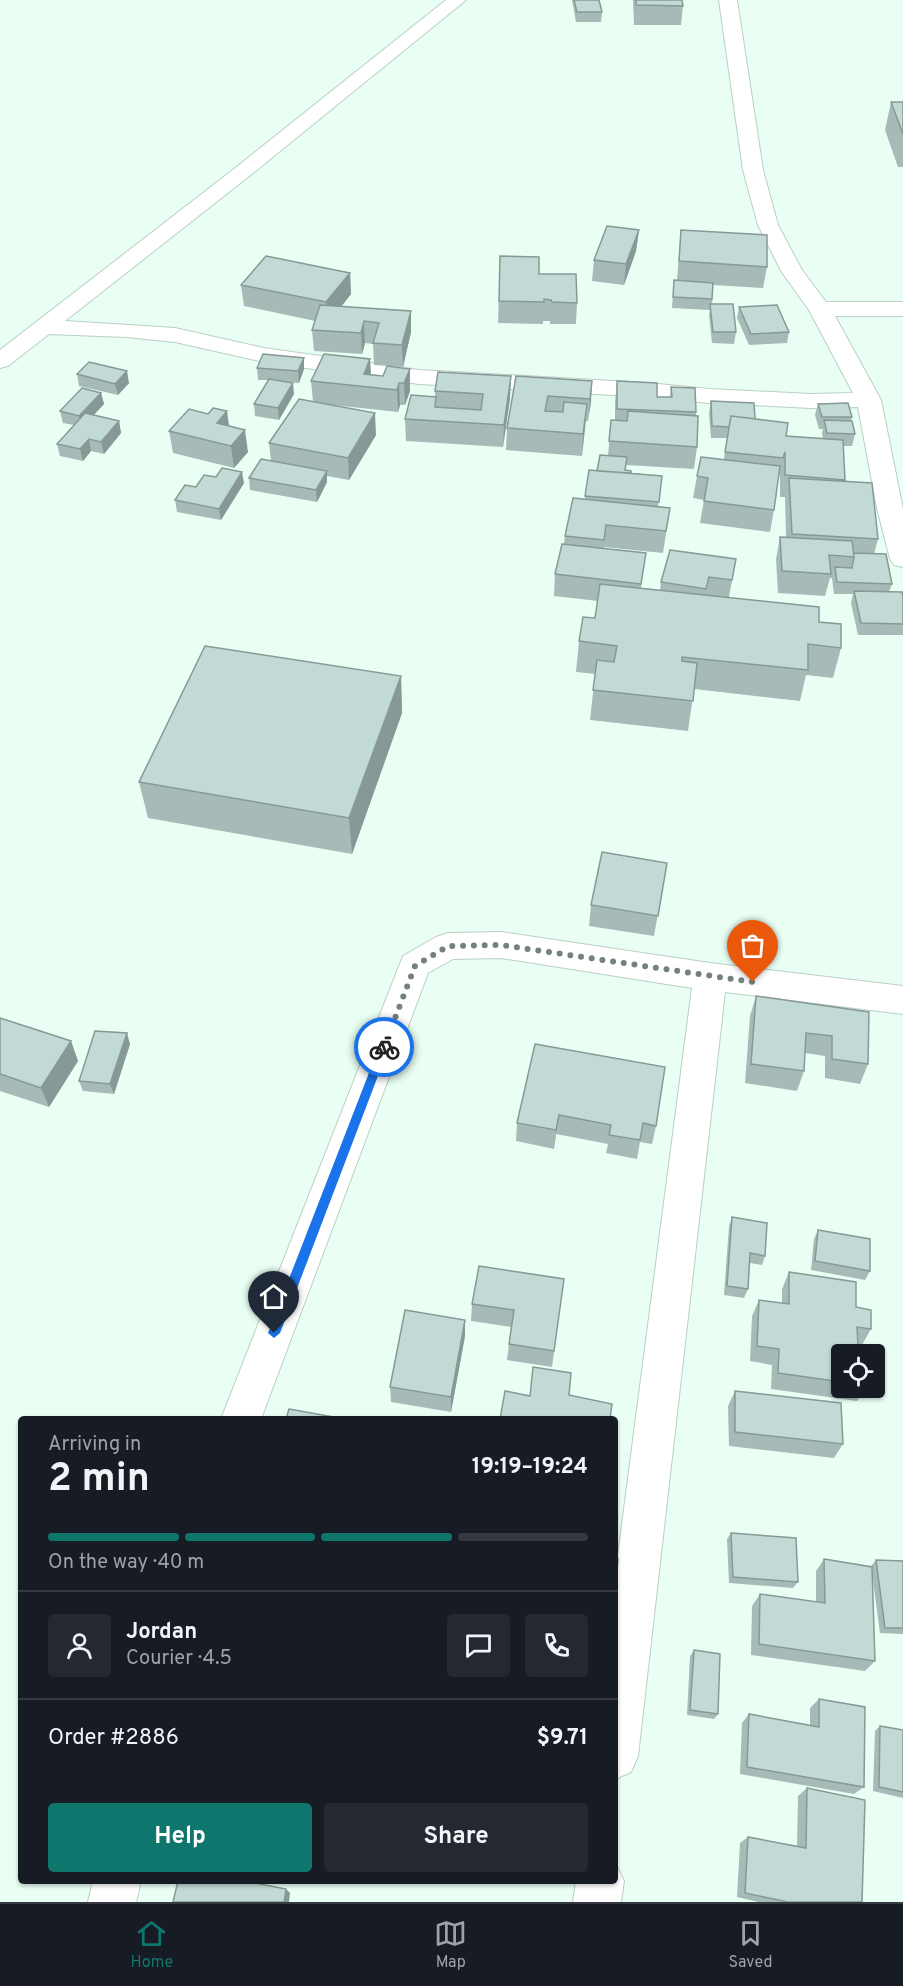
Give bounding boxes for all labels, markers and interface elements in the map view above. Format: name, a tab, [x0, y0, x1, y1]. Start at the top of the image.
pin	[727, 920, 778, 982]
icon: bag	[736, 929, 769, 962]
courier	[354, 1017, 414, 1077]
icon: bike	[368, 1031, 401, 1064]
pin	[248, 1271, 299, 1333]
icon: home	[257, 1280, 290, 1313]
map controls	[831, 1344, 885, 1398]
button: locate	[831, 1344, 885, 1398]
text: Arriving in	[48, 1432, 141, 1458]
text: 19:19–19:24	[472, 1454, 588, 1481]
text: 2 min	[48, 1456, 150, 1505]
text: On the way · 40 m	[48, 1550, 204, 1576]
button: person	[48, 1614, 111, 1677]
button: chat	[447, 1614, 510, 1677]
button: phone	[525, 1614, 588, 1677]
text: Jordan	[126, 1619, 197, 1646]
text: Courier · 4.5	[126, 1646, 232, 1672]
text: Order #2886	[48, 1725, 179, 1752]
text: $9.71	[537, 1725, 588, 1752]
button: Help	[48, 1803, 312, 1872]
button: Share	[324, 1803, 588, 1872]
tab: Home	[131, 1917, 173, 1973]
tab: Map	[434, 1917, 467, 1973]
tab: Saved	[728, 1917, 772, 1973]

